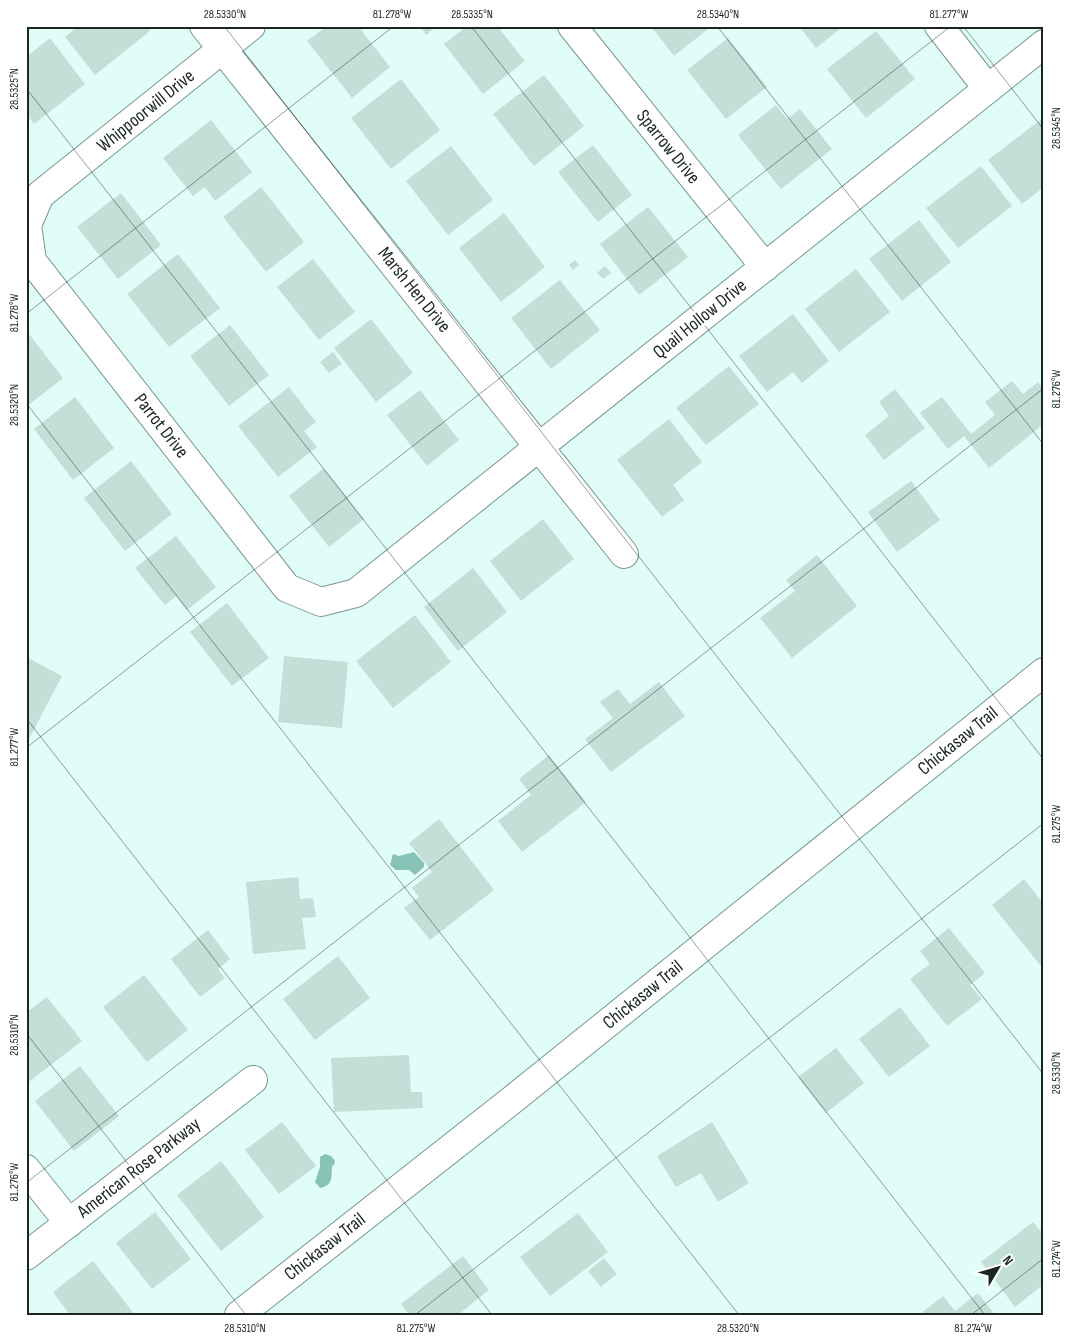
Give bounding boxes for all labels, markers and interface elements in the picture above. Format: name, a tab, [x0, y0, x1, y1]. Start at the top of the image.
text: 28.5330°N	[204, 7, 246, 22]
text: 81.278°W	[373, 7, 411, 22]
text: 28.5335°N	[451, 7, 493, 22]
text: 28.5340°N	[697, 7, 739, 22]
text: 81.277°W	[930, 7, 969, 22]
street label: Whippoorwill Drive	[93, 65, 199, 157]
text: 28.5325°N	[7, 68, 22, 110]
street label: Sparrow Drive	[631, 105, 705, 189]
text: 28.5345°N	[1049, 107, 1064, 149]
street label: Marsh Hen Drive	[373, 243, 455, 337]
street label: Quail Hollow Drive	[648, 274, 752, 364]
text: 81.278°W	[7, 294, 22, 332]
text: 81.276°W	[1049, 369, 1064, 408]
text: 28.5320°N	[7, 384, 22, 426]
street label: Parrot Drive	[129, 389, 193, 463]
street label: Chickasaw Trail	[913, 702, 1003, 780]
text: 81.277°W	[7, 727, 22, 766]
text: 81.275°W	[1049, 805, 1064, 843]
street label: Chickasaw Trail	[598, 956, 688, 1034]
text: 28.5310°N	[7, 1014, 22, 1056]
text: 28.5330°N	[1049, 1052, 1064, 1094]
street label: American Rose Parkway	[72, 1112, 206, 1224]
text: 81.276°W	[7, 1162, 22, 1201]
street label: Chickasaw Trail	[280, 1208, 370, 1286]
text: 81.274°W	[1049, 1240, 1064, 1278]
north arrow	[972, 1244, 1022, 1294]
text: N	[999, 1252, 1017, 1268]
text: 28.5310°N	[224, 1321, 266, 1336]
text: 81.275°W	[397, 1321, 435, 1336]
text: 28.5320°N	[717, 1321, 759, 1336]
text: 81.274°W	[954, 1321, 992, 1336]

